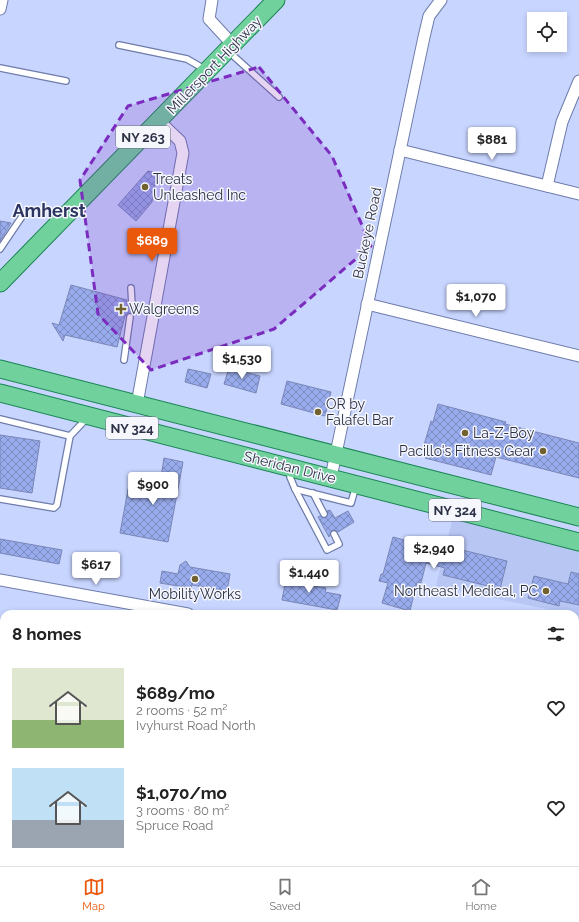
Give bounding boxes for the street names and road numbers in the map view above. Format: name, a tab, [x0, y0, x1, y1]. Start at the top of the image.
street label: Millersport Highway	[163, 13, 265, 117]
road number: NY 263	[116, 126, 170, 148]
street label: Buckeye Road	[349, 186, 385, 280]
road number: NY 324	[106, 417, 158, 439]
street label: Sheridan Drive	[242, 448, 338, 486]
road number: NY 324	[429, 499, 481, 521]

